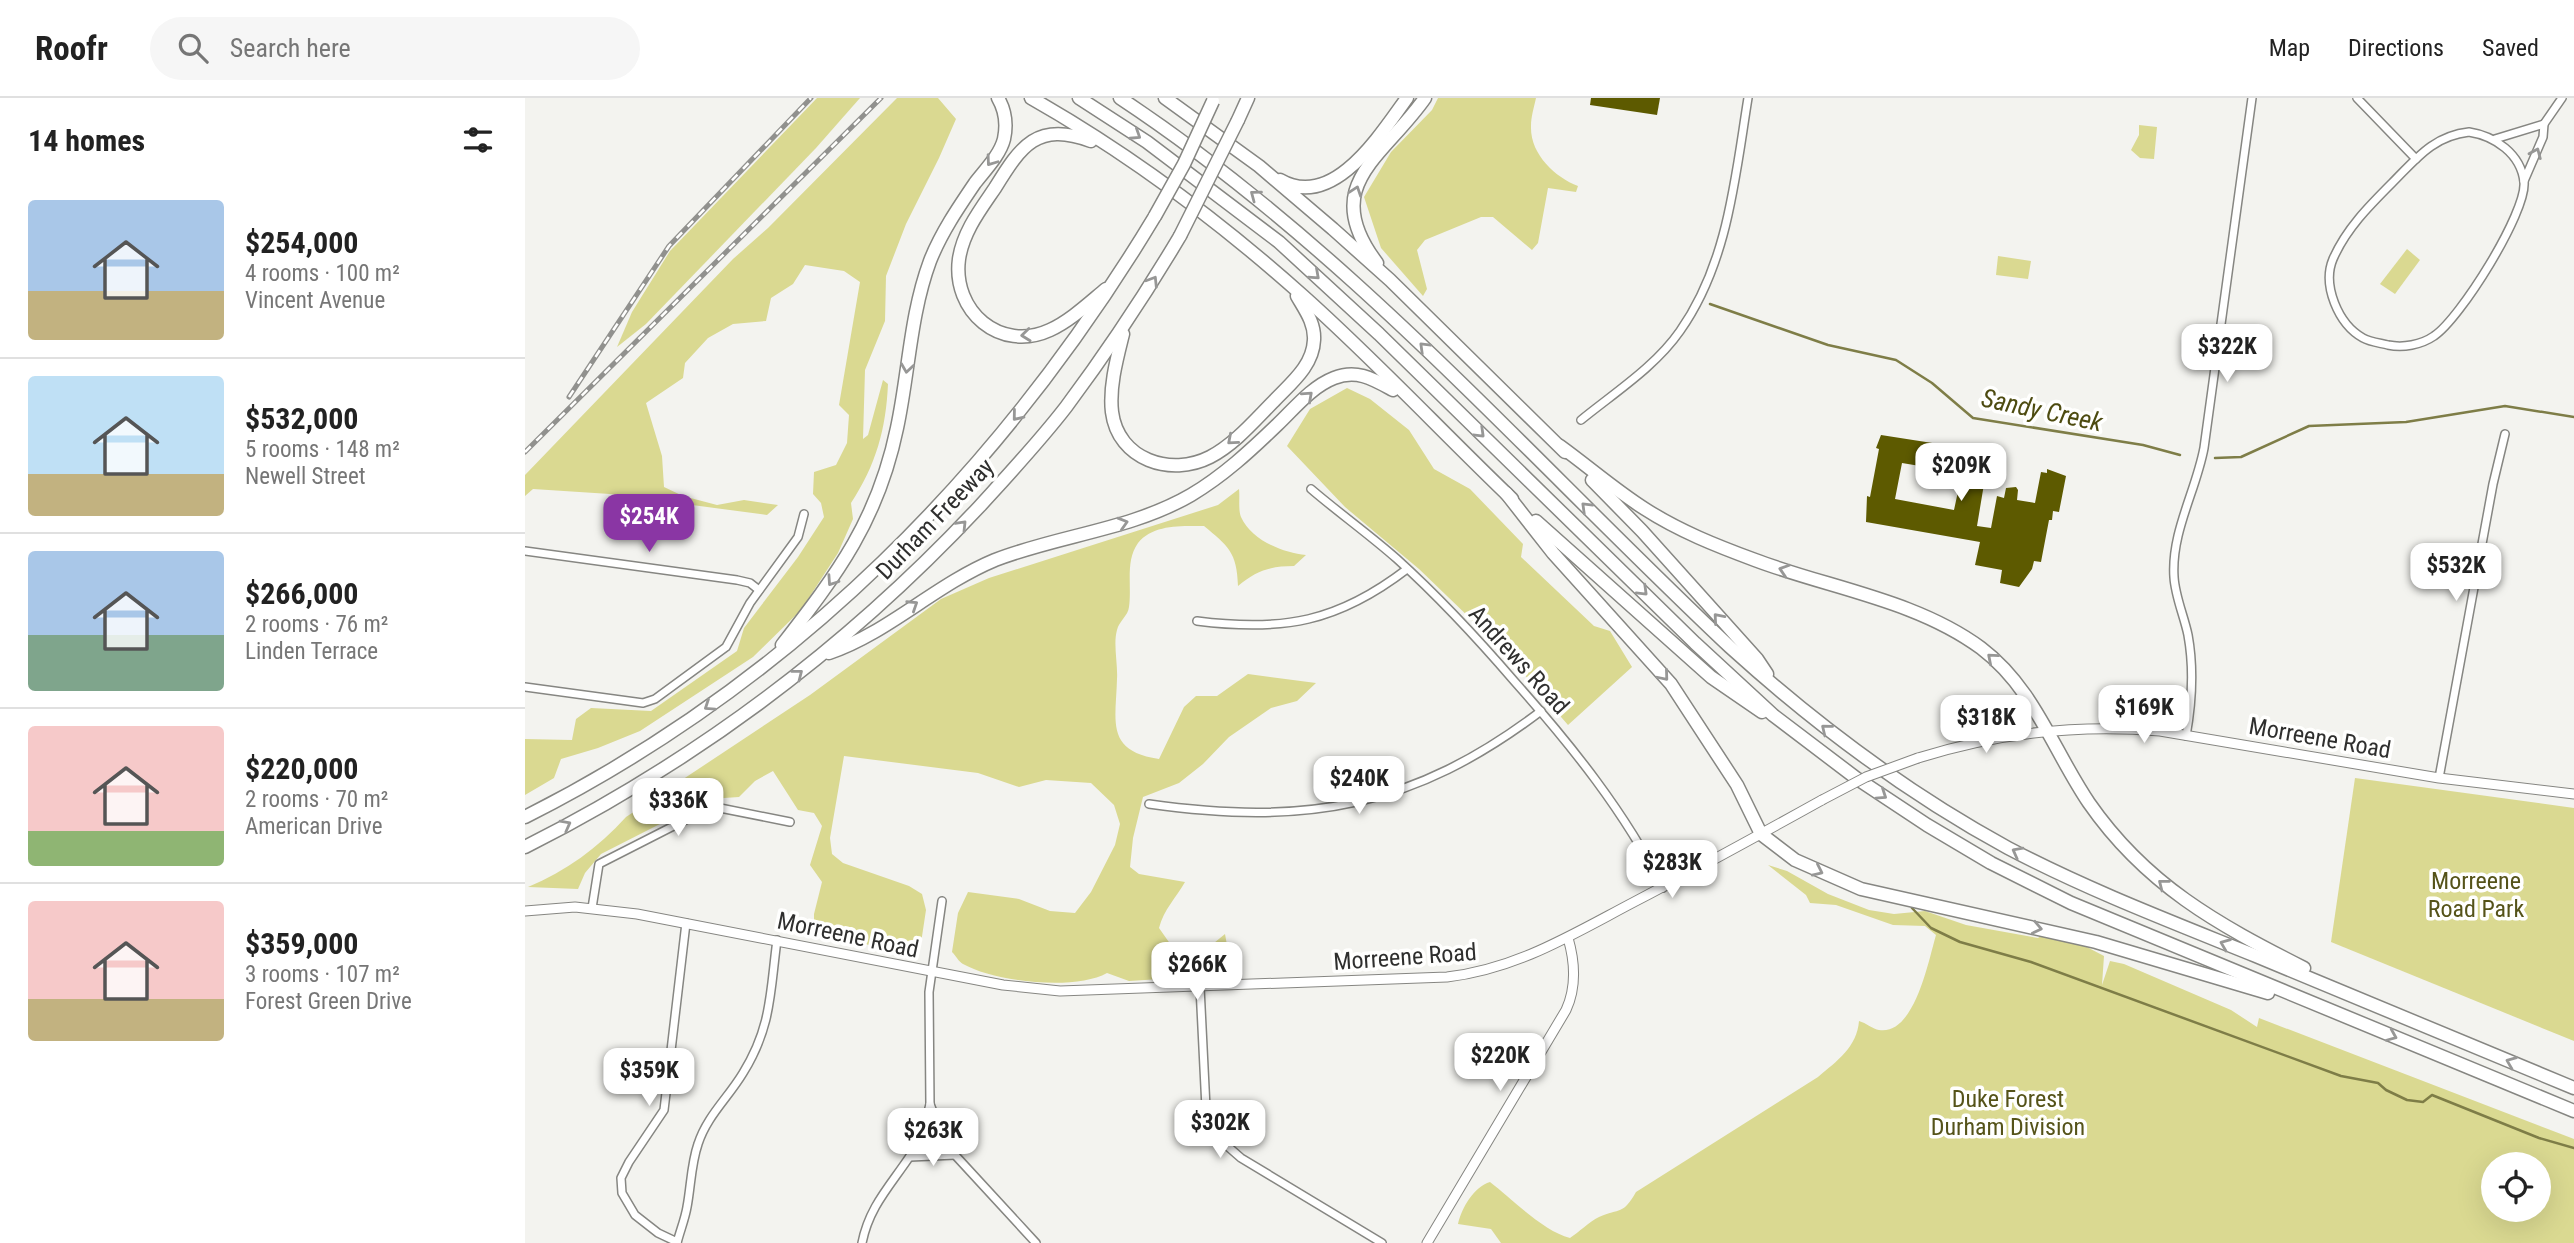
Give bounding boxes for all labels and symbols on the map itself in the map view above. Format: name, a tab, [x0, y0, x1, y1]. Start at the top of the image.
one-way arrow	[1129, 127, 1142, 140]
one-way arrow	[2528, 148, 2542, 160]
one-way arrow	[987, 153, 999, 166]
one-way arrow	[1348, 186, 1362, 198]
one-way arrow	[1250, 191, 1262, 204]
one-way arrow	[1307, 267, 1320, 280]
one-way arrow	[1145, 275, 1158, 288]
pin: $322K	[2178, 324, 2276, 384]
one-way arrow	[1020, 327, 1031, 342]
one-way arrow	[1420, 342, 1433, 355]
one-way arrow	[900, 363, 915, 374]
water label: Sandy Creek	[1979, 383, 2106, 438]
one-way arrow	[1300, 391, 1313, 404]
one-way arrow	[1012, 409, 1025, 421]
one-way arrow	[1471, 424, 1484, 437]
one-way arrow	[1228, 432, 1241, 444]
pin: $209K	[1912, 444, 2010, 503]
street label: Durham Freeway	[870, 453, 1000, 585]
pin: $254K	[600, 494, 698, 554]
one-way arrow	[1581, 502, 1594, 515]
one-way arrow	[1117, 516, 1129, 531]
one-way arrow	[953, 520, 966, 533]
pin: $532K	[2407, 544, 2505, 603]
one-way arrow	[1779, 564, 1791, 578]
one-way arrow	[828, 573, 840, 586]
one-way arrow	[1635, 583, 1648, 596]
street label: Andrews Road	[1463, 600, 1575, 720]
one-way arrow	[905, 601, 918, 613]
one-way arrow	[1714, 613, 1726, 626]
one-way arrow	[1987, 654, 2000, 666]
one-way arrow	[1656, 668, 1668, 681]
one-way arrow	[791, 670, 803, 683]
pin: $169K	[2095, 686, 2193, 745]
pin: $318K	[1937, 696, 2035, 755]
one-way arrow	[703, 698, 716, 711]
street label: Morreene Road	[2247, 712, 2393, 764]
one-way arrow	[1822, 724, 1834, 737]
pin: $240K	[1310, 756, 1408, 816]
pin: $336K	[629, 778, 727, 838]
one-way arrow	[1874, 787, 1887, 800]
one-way arrow	[559, 820, 571, 834]
pin: $283K	[1623, 840, 1721, 900]
one-way arrow	[2012, 847, 2024, 860]
one-way arrow	[1811, 863, 1823, 877]
park label: Morreene Road Park	[2428, 867, 2524, 923]
one-way arrow	[2158, 880, 2170, 893]
street label: Morreene Road	[775, 906, 921, 964]
one-way arrow	[2031, 920, 2043, 935]
street label: Morreene Road	[1332, 938, 1478, 976]
one-way arrow	[2220, 938, 2232, 952]
pin: $266K	[1148, 942, 1246, 1002]
one-way arrow	[2385, 1028, 2397, 1042]
pin: $220K	[1451, 1034, 1549, 1093]
pin: $359K	[600, 1048, 698, 1108]
one-way arrow	[2506, 1056, 2518, 1070]
park label: Duke Forest Durham Division	[1931, 1085, 2085, 1141]
pin: $302K	[1171, 1100, 1269, 1160]
pin: $263K	[884, 1108, 982, 1168]

